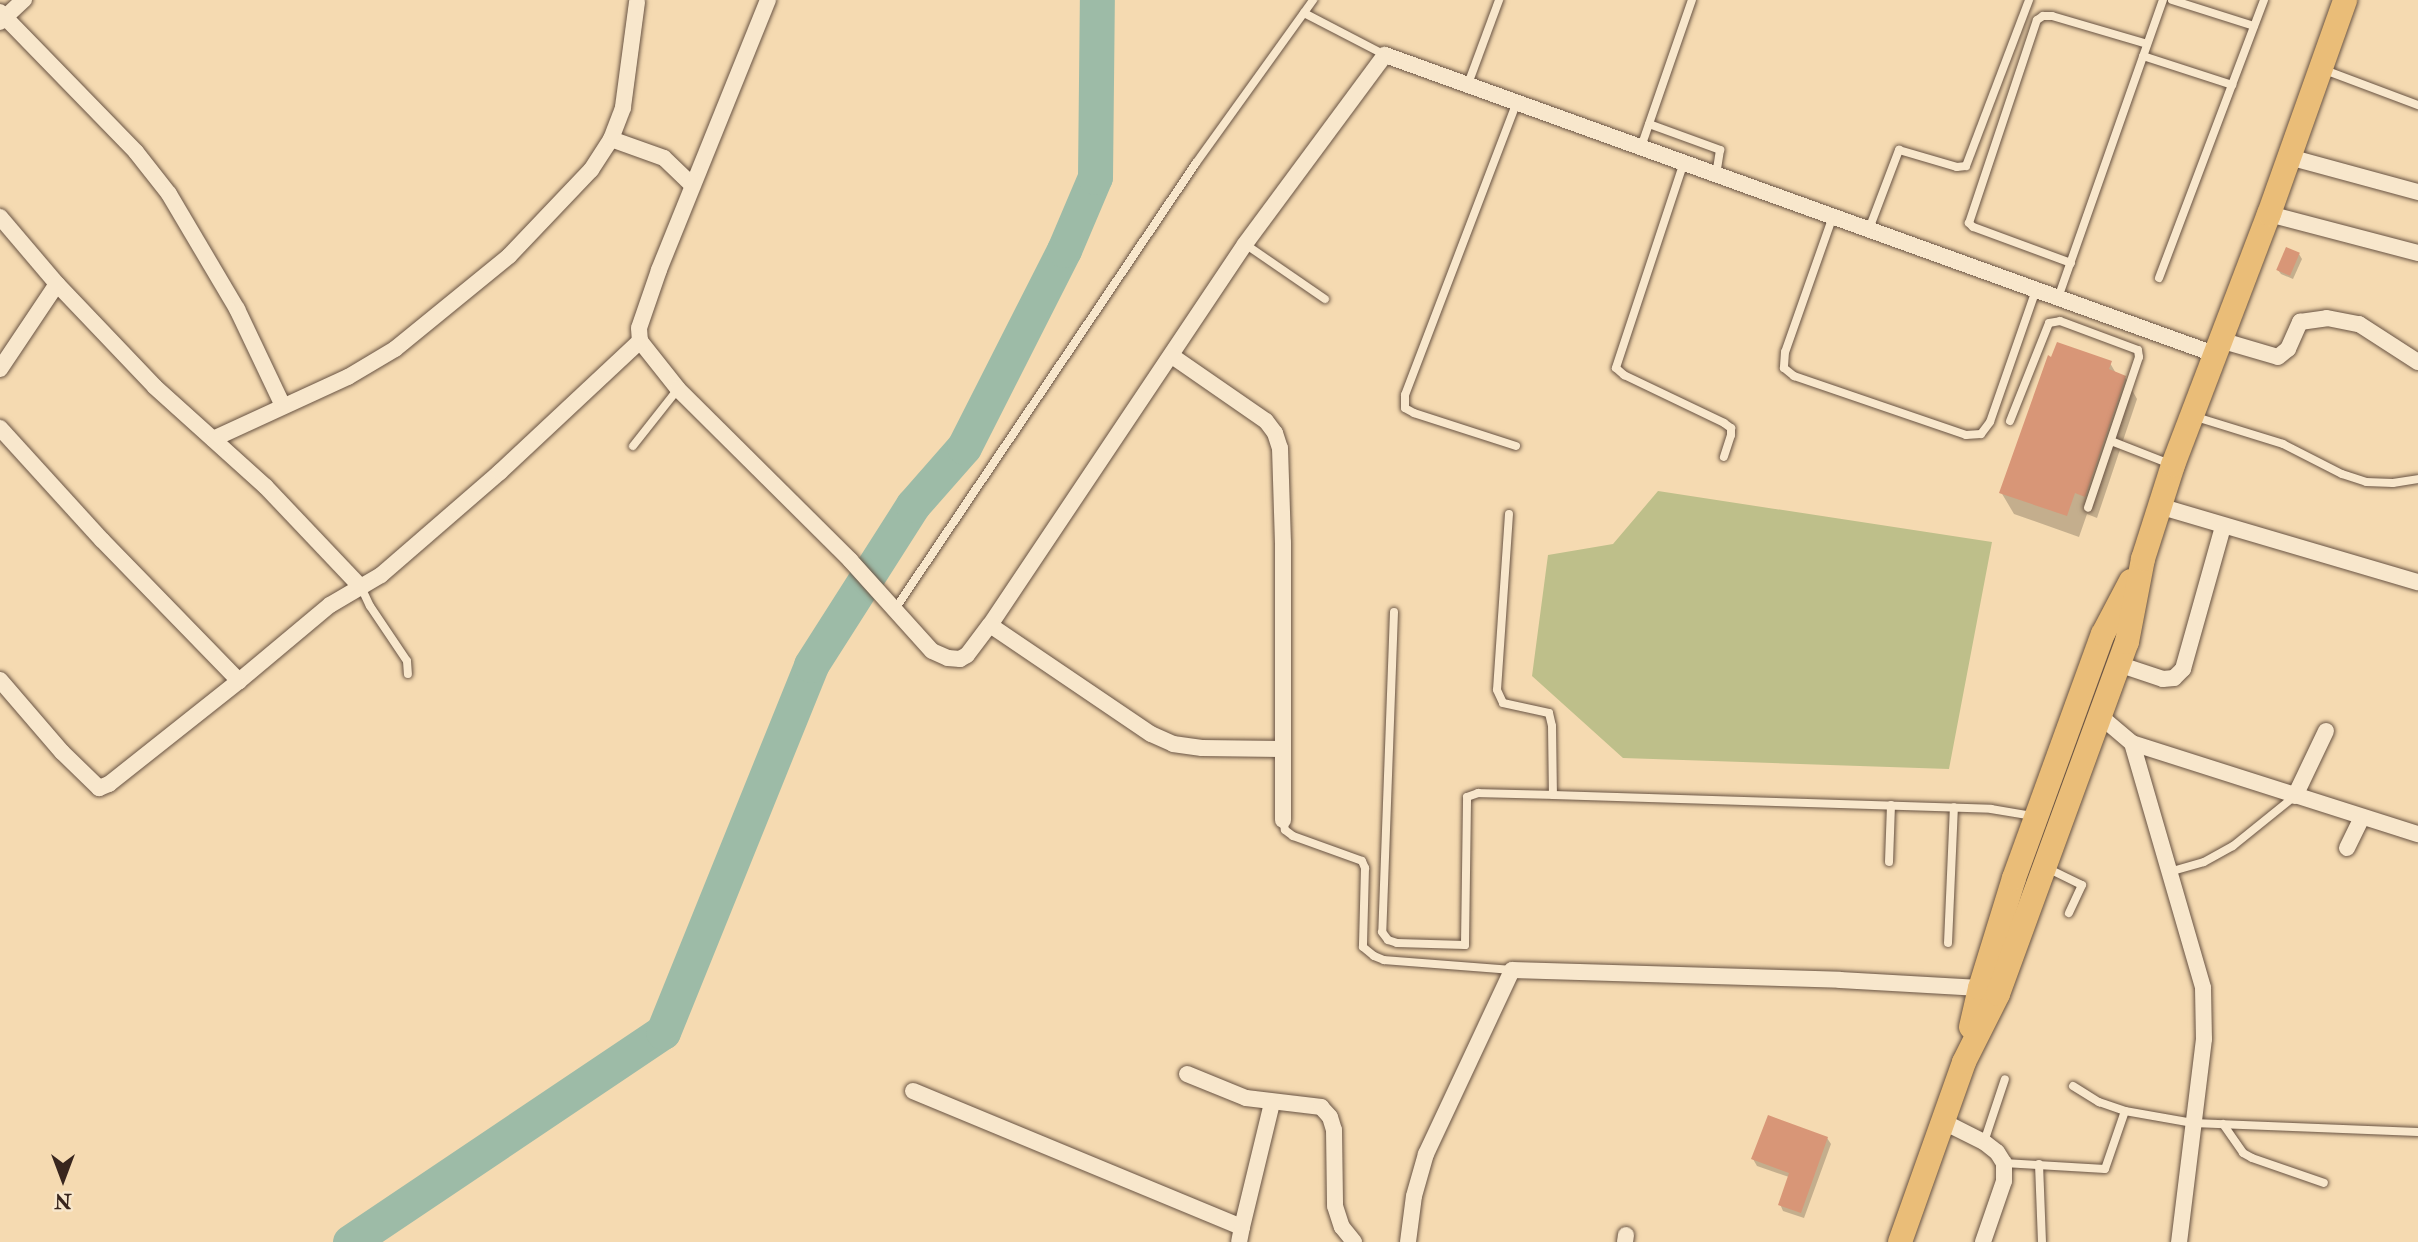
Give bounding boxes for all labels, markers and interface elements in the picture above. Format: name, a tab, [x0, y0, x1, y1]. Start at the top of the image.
north arrow	[28, 1144, 98, 1214]
text: N	[55, 1188, 72, 1212]

